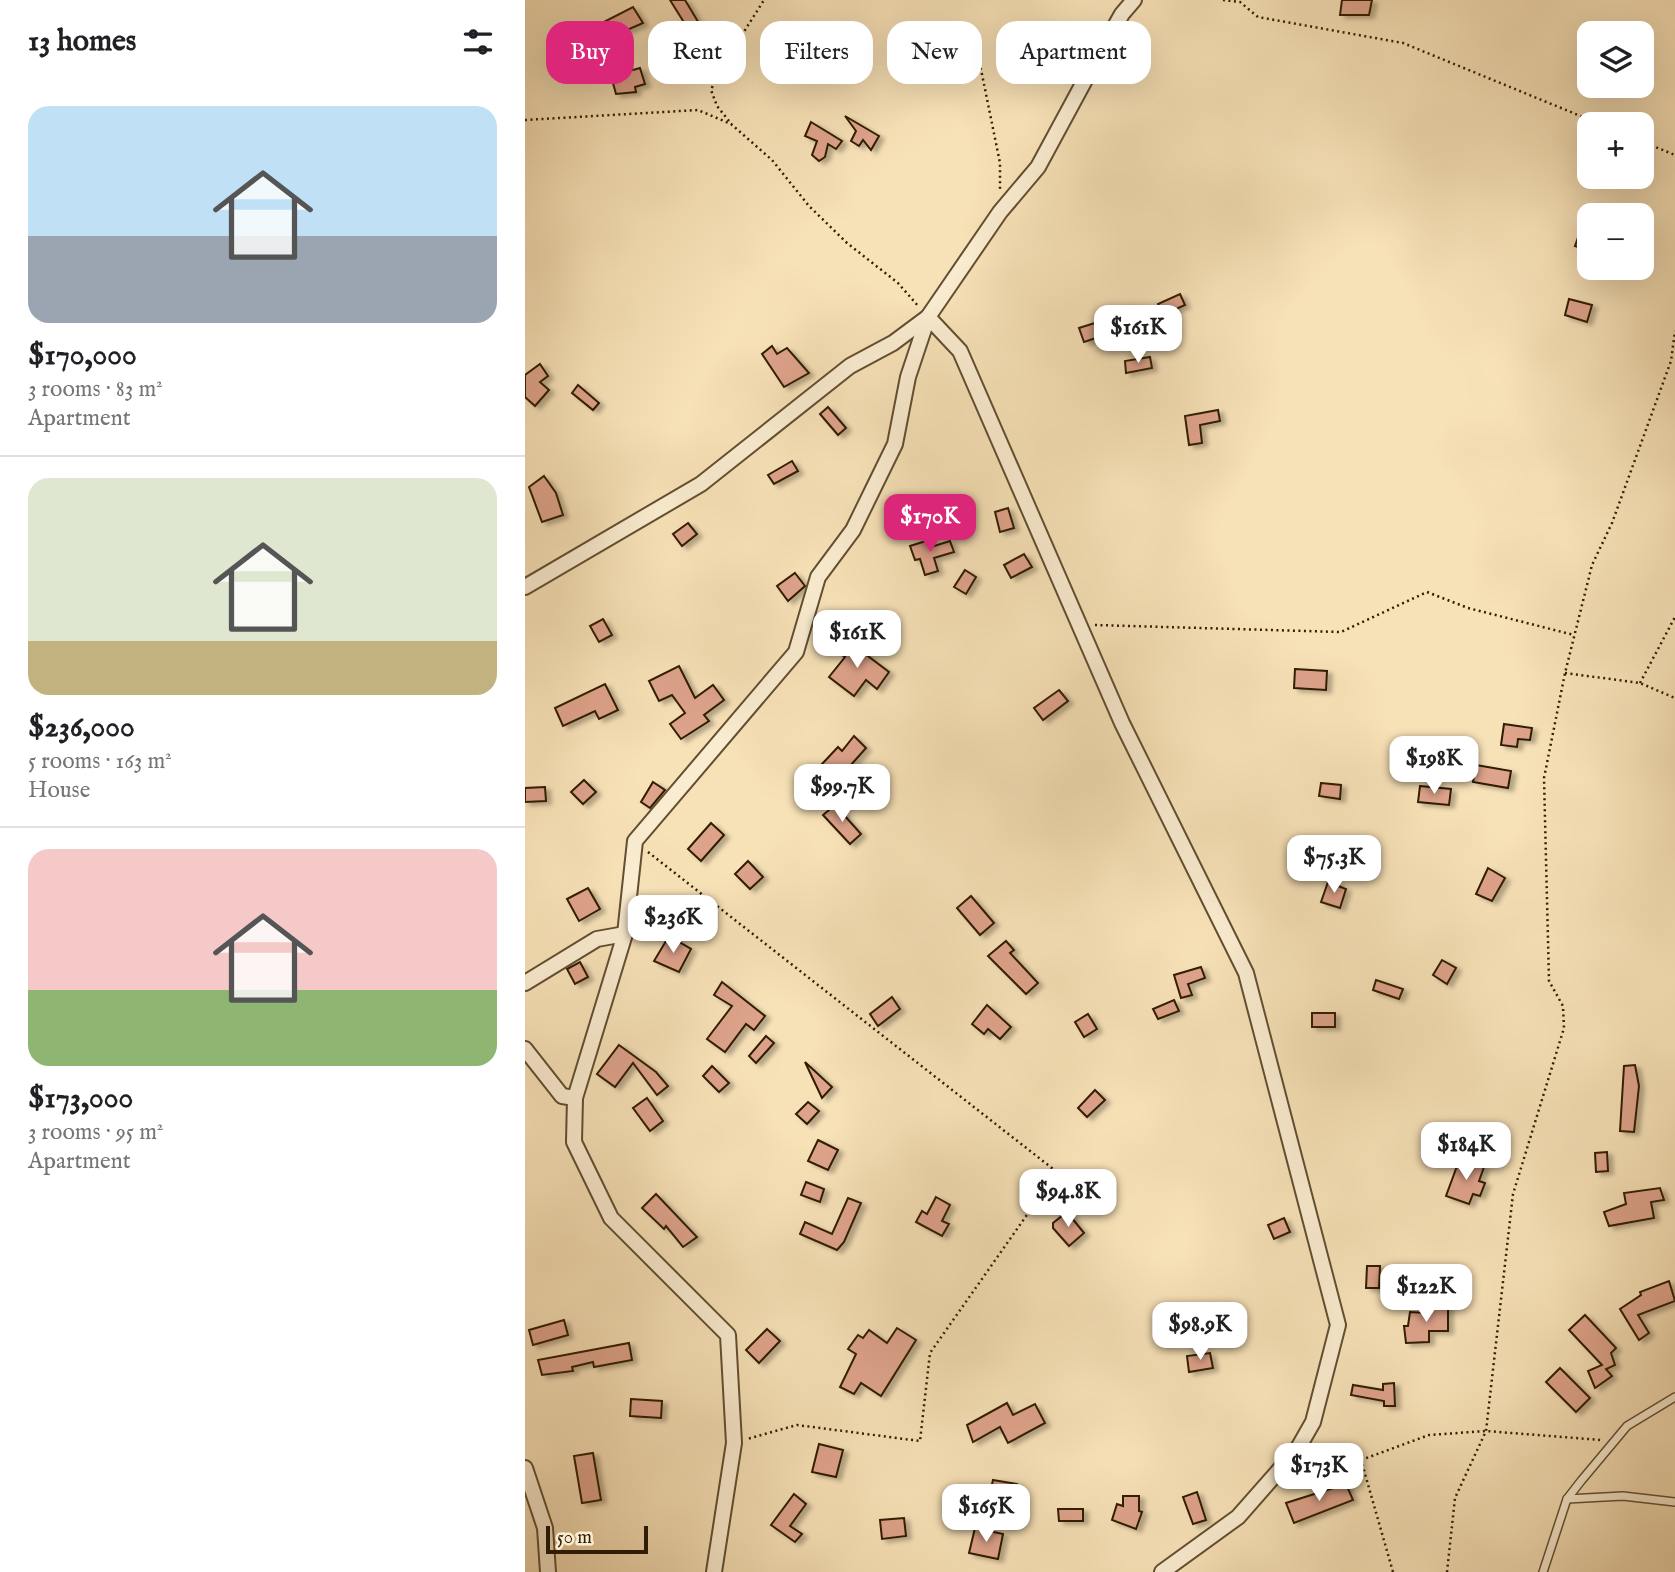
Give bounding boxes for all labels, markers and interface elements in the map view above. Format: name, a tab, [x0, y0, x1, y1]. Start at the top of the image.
chip: Buy	[546, 21, 634, 84]
chip: Rent	[648, 21, 746, 84]
chip: Filters	[760, 21, 873, 84]
chip: New	[887, 21, 982, 84]
chip: Apartment	[996, 21, 1151, 84]
map controls	[1577, 21, 1654, 280]
button: layers	[1577, 21, 1654, 98]
text: 13 homes	[28, 23, 136, 61]
icon: filters	[459, 23, 497, 61]
button: +	[1577, 112, 1654, 189]
icon: home	[200, 152, 326, 278]
button: −	[1577, 203, 1654, 280]
pin: $161K	[1089, 306, 1187, 365]
text: $161K	[1110, 313, 1166, 342]
text: $170,000	[28, 337, 137, 375]
text: 3 rooms · 83 m²	[28, 375, 163, 404]
text: Apartment	[28, 404, 131, 433]
pin: $170K	[881, 494, 979, 554]
text: $170K	[900, 502, 960, 531]
icon: home	[200, 524, 326, 650]
pin: $161K	[808, 610, 906, 670]
text: $161K	[829, 618, 885, 647]
text: $236,000	[28, 709, 135, 747]
pin: $198K	[1385, 736, 1483, 796]
text: $198K	[1406, 744, 1463, 773]
text: 5 rooms · 163 m²	[28, 747, 172, 776]
pin: $99.7K	[785, 764, 899, 824]
text: $99.7K	[810, 772, 874, 801]
text: House	[28, 776, 90, 805]
pin: $75.3K	[1277, 836, 1391, 895]
text: $75.3K	[1303, 843, 1365, 872]
icon: home	[200, 895, 326, 1021]
pin: $236K	[624, 895, 722, 955]
text: $236K	[644, 903, 702, 932]
text: $173,000	[28, 1080, 133, 1118]
text: 3 rooms · 95 m²	[28, 1118, 163, 1147]
pin: $184K	[1417, 1122, 1515, 1182]
text: $184K	[1437, 1130, 1495, 1159]
text: Apartment	[28, 1147, 131, 1176]
pin: $94.8K	[1011, 1170, 1125, 1229]
text: $94.8K	[1035, 1177, 1101, 1206]
pin: $122K	[1377, 1264, 1475, 1324]
text: $122K	[1396, 1272, 1456, 1301]
pin: $98.9K	[1143, 1302, 1257, 1362]
text: $98.9K	[1168, 1310, 1232, 1339]
pin: $173K	[1270, 1444, 1368, 1503]
text: $173K	[1290, 1451, 1348, 1480]
pin: $165K	[937, 1484, 1035, 1544]
text: $165K	[958, 1492, 1014, 1521]
scale bar	[546, 1523, 647, 1555]
text: 50 m	[557, 1526, 592, 1550]

